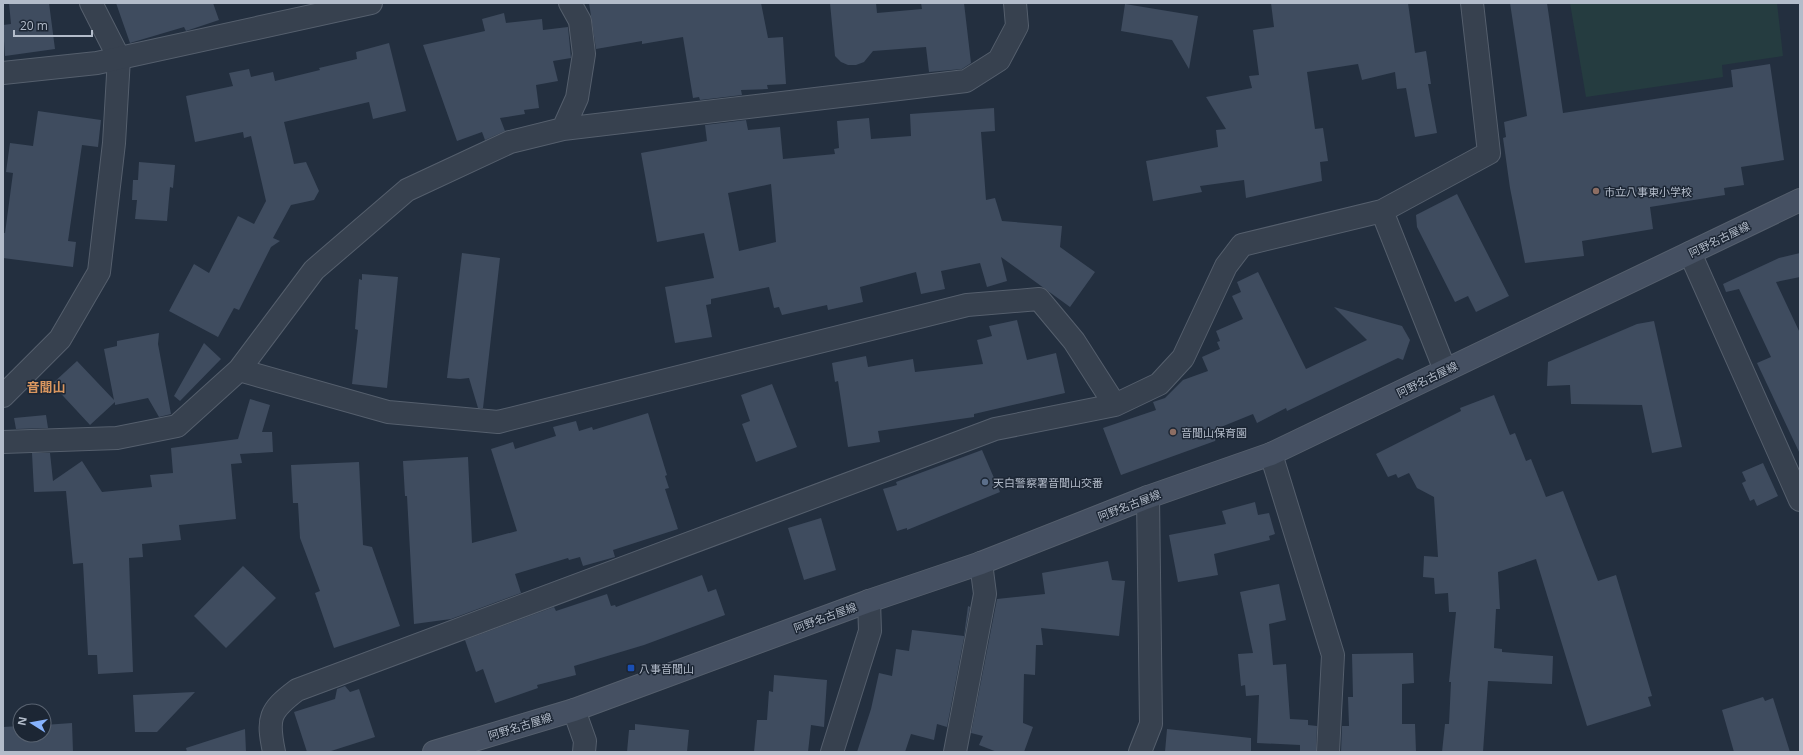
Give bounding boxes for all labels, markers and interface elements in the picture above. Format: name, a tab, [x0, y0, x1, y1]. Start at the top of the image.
scale bar	[14, 12, 92, 38]
text: 20 m	[20, 17, 48, 34]
place label: 市立八事東小学校	[1604, 184, 1692, 199]
marker: 市立八事東小学校	[1591, 186, 1601, 196]
street label: 阿野名古屋線	[1686, 218, 1752, 260]
street label: 阿野名古屋線	[1394, 358, 1460, 400]
district label: 音聞山	[26, 378, 66, 396]
place label: 音聞山保育園	[1181, 425, 1247, 440]
marker: 音聞山保育園	[1168, 427, 1178, 437]
place label: 天白警察署音聞山交番	[993, 475, 1103, 490]
marker: 天白警察署音聞山交番	[980, 477, 990, 487]
street label: 阿野名古屋線	[1096, 486, 1162, 524]
street label: 阿野名古屋線	[791, 599, 859, 635]
place label: 八事音聞山	[639, 661, 694, 676]
marker: 八事音聞山	[626, 663, 636, 673]
north arrow	[12, 703, 52, 743]
street label: 阿野名古屋線	[486, 709, 554, 743]
text: N	[13, 715, 30, 727]

